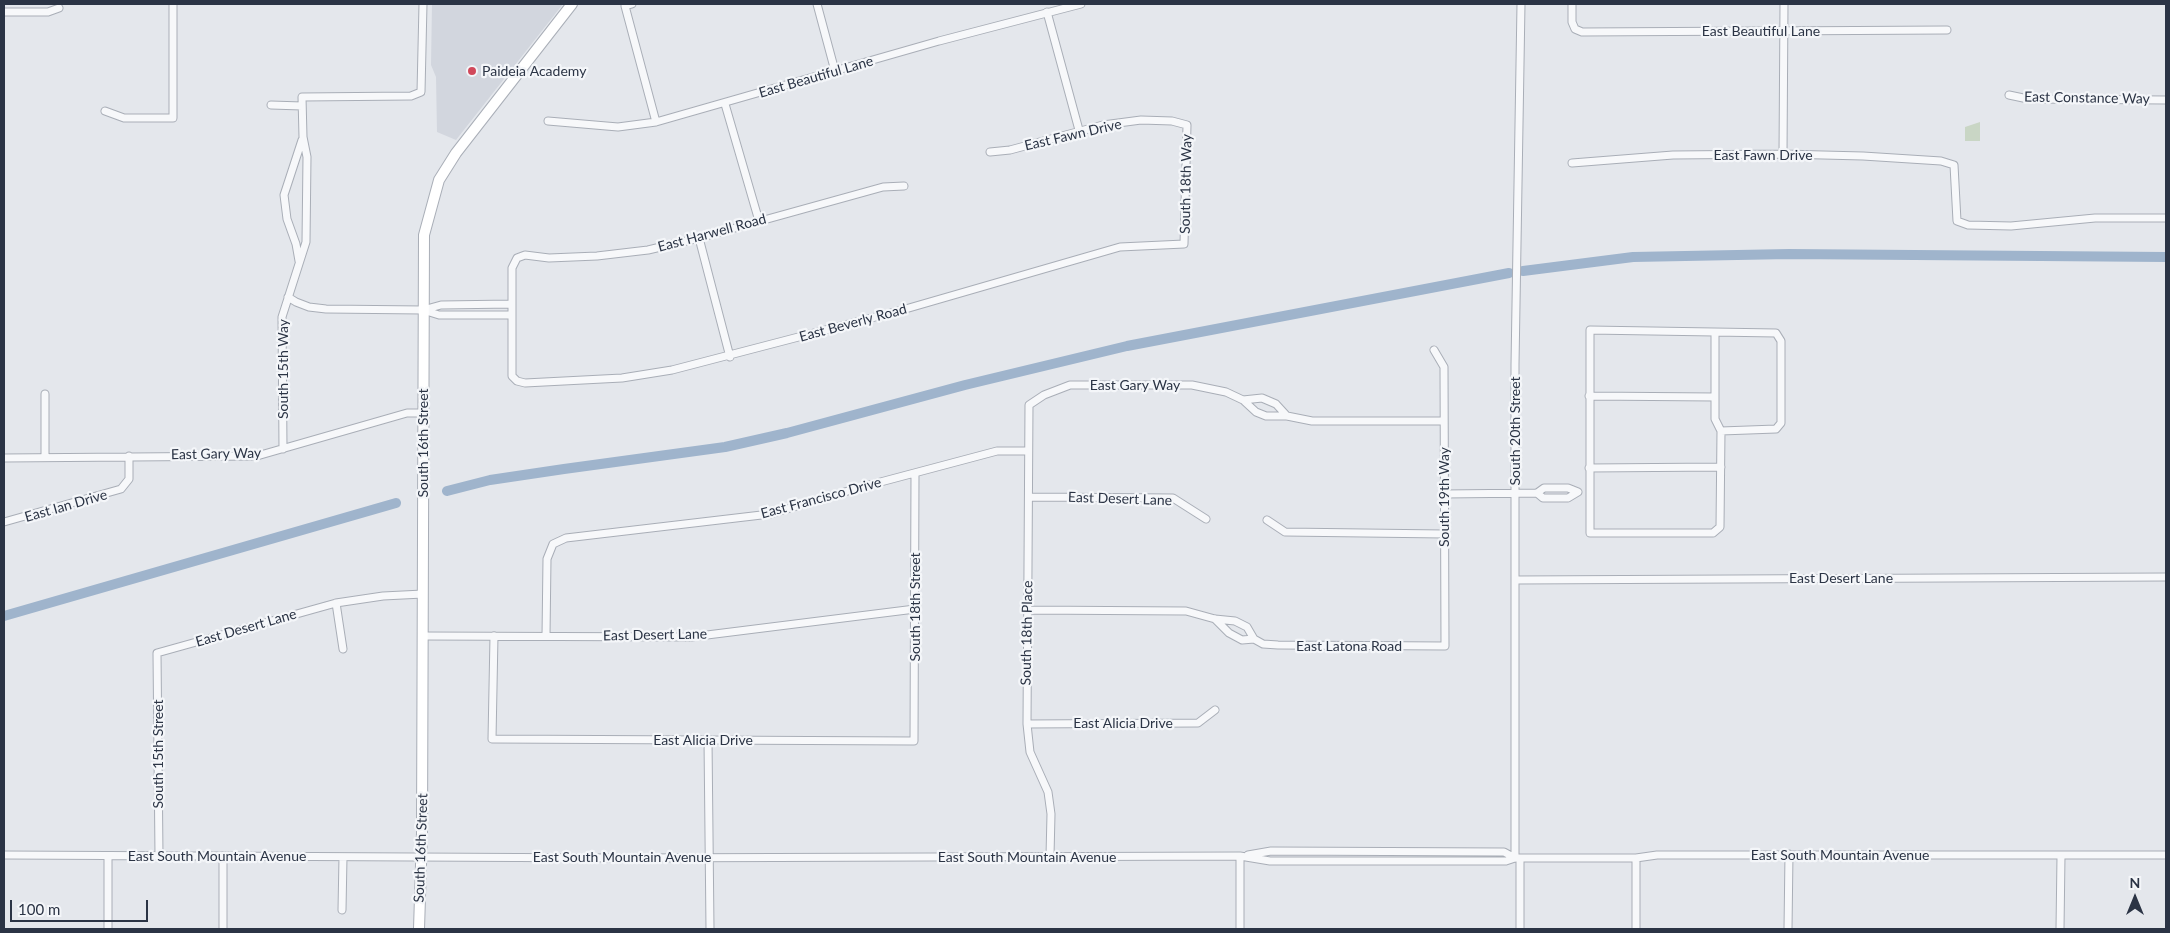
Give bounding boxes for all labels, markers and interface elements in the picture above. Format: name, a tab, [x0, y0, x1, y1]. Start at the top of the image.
street label: East Beautiful Lane	[1702, 23, 1820, 39]
street label: East Beautiful Lane	[757, 53, 875, 101]
place label: Paideia Academy	[482, 63, 586, 79]
marker: Paideia Academy	[466, 65, 478, 77]
street label: East Constance Way	[2024, 89, 2150, 107]
street label: East Fawn Drive	[1023, 116, 1123, 154]
street label: South 18th Way	[1177, 134, 1195, 234]
street label: East Fawn Drive	[1713, 147, 1813, 163]
street label: East Harwell Road	[656, 210, 768, 256]
street label: East Beverly Road	[797, 301, 909, 345]
street label: South 15th Way	[275, 319, 291, 419]
street label: South 20th Street	[1507, 376, 1523, 486]
street label: East Gary Way	[1090, 377, 1180, 393]
street label: South 16th Street	[415, 388, 431, 498]
street label: East Gary Way	[171, 445, 261, 463]
street label: South 19th Way	[1436, 447, 1452, 547]
street label: East Francisco Drive	[759, 474, 883, 522]
street label: East Ian Drive	[23, 486, 109, 526]
street label: East Desert Lane	[1068, 489, 1172, 509]
street label: South 18th Street	[907, 552, 923, 662]
street label: East Desert Lane	[1789, 570, 1893, 586]
street label: South 18th Place	[1018, 580, 1036, 686]
street label: East Desert Lane	[194, 606, 298, 650]
street label: East Desert Lane	[603, 626, 707, 644]
street label: East Latona Road	[1296, 638, 1402, 654]
street label: South 15th Street	[150, 699, 166, 809]
street label: East Alicia Drive	[1073, 715, 1173, 731]
street label: East Alicia Drive	[653, 732, 753, 748]
street label: South 16th Street	[411, 793, 431, 903]
street label: East South Mountain Avenue	[1751, 847, 1929, 863]
street label: East South Mountain Avenue	[128, 848, 306, 864]
street label: East South Mountain Avenue	[533, 849, 711, 865]
street label: East South Mountain Avenue	[938, 849, 1116, 865]
north arrow	[2110, 873, 2160, 923]
text: N	[2130, 874, 2140, 891]
scale bar	[12, 890, 150, 922]
text: 100 m	[18, 900, 60, 918]

